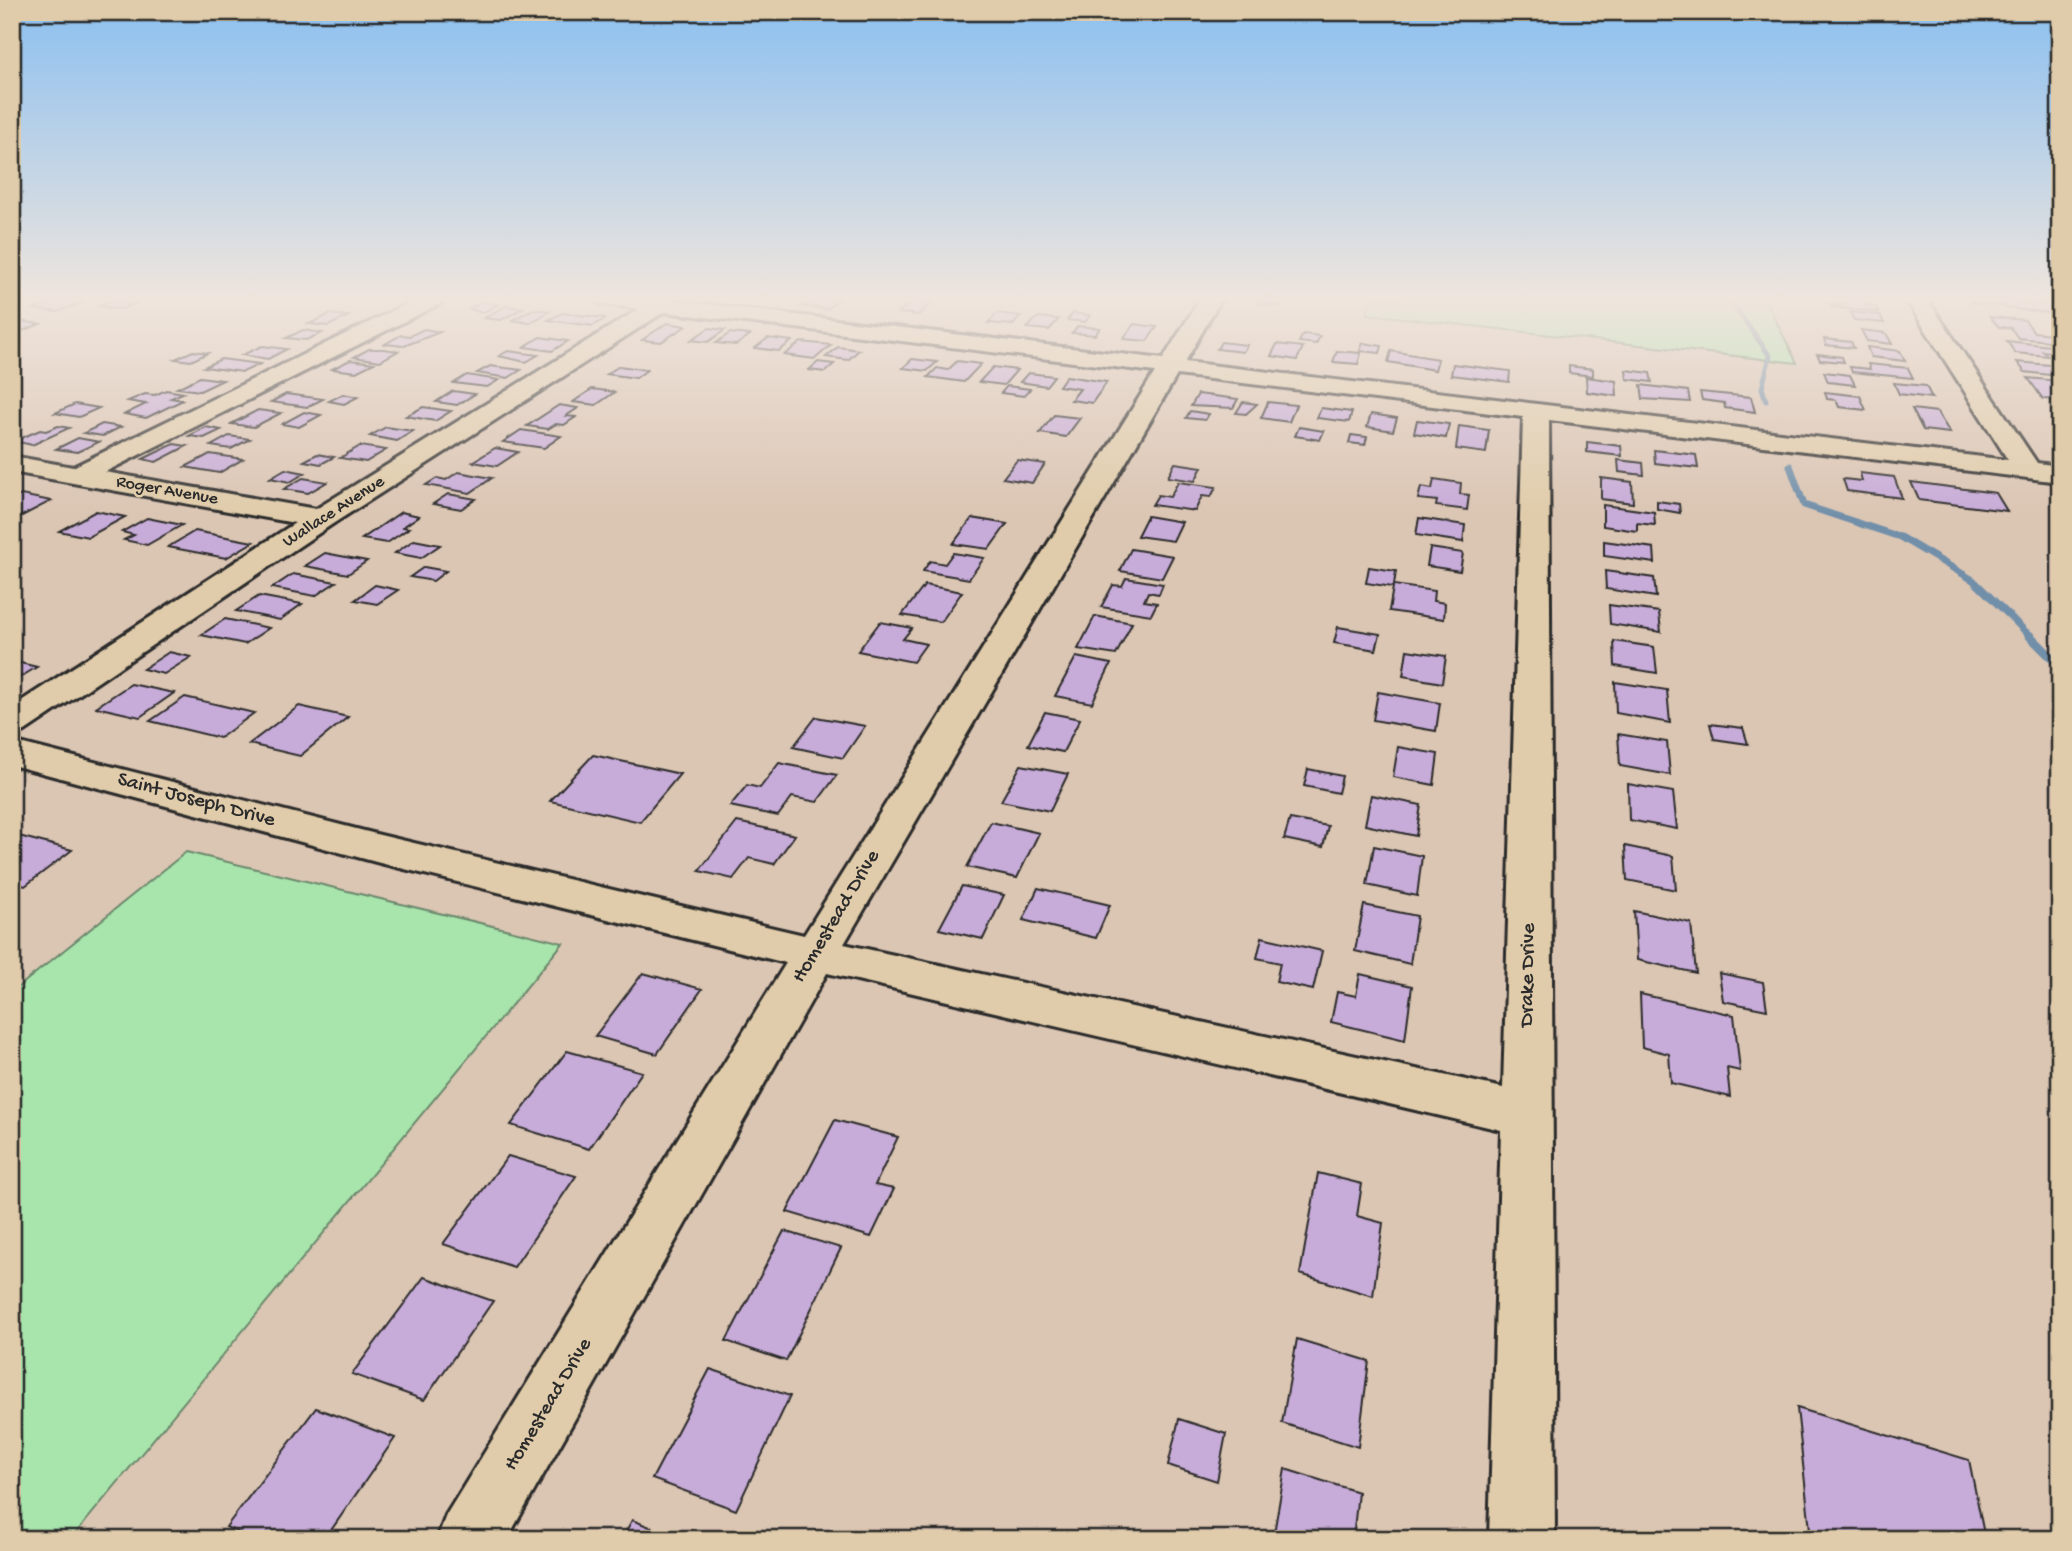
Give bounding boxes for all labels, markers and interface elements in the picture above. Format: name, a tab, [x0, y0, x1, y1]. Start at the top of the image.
street label: Wallace Avenue	[279, 471, 389, 553]
street label: Roger Avenue	[114, 472, 220, 510]
street label: Saint Joseph Drive	[114, 768, 279, 834]
street label: Homestead Drive	[788, 845, 887, 988]
street label: Drake Drive	[1516, 922, 1542, 1029]
street label: Homestead Drive	[500, 1333, 599, 1476]

